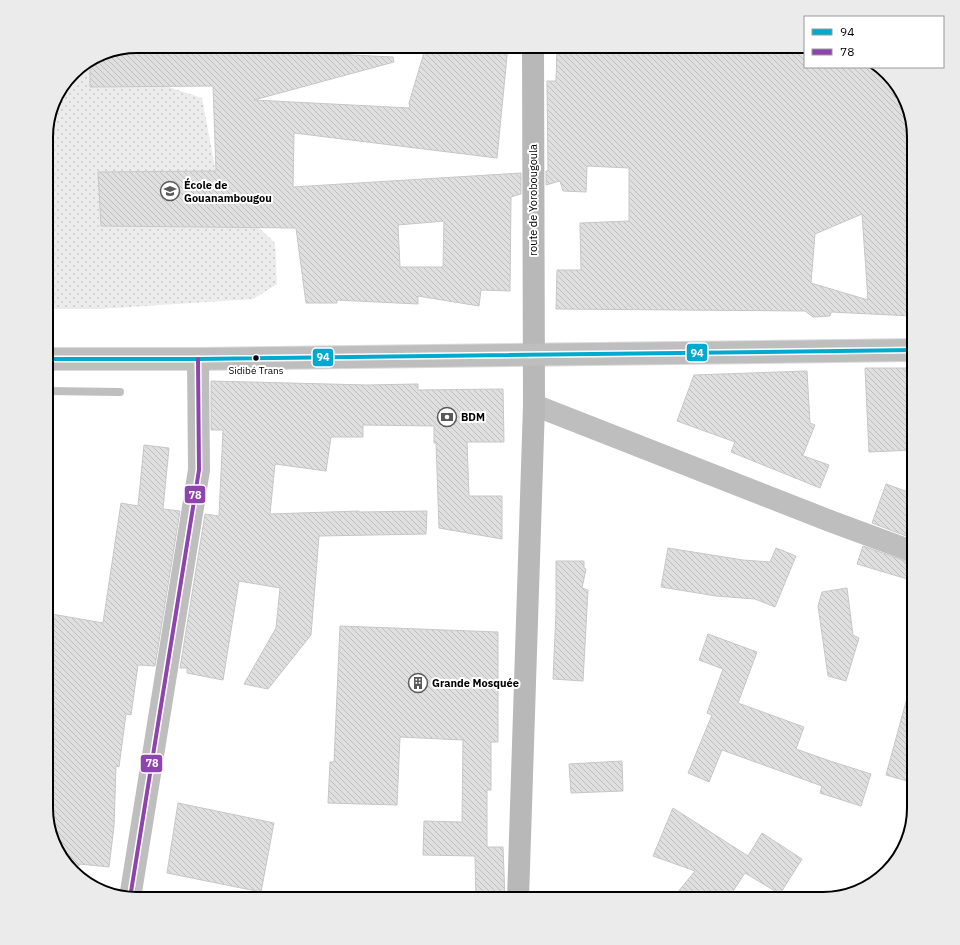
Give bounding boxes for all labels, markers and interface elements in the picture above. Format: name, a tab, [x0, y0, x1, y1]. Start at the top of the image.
legend	[804, 16, 944, 68]
text: 94	[840, 24, 854, 39]
text: 78	[840, 44, 854, 59]
street label: route de Yorobougoula	[526, 144, 540, 256]
place label: École de Gouanambougou	[184, 177, 272, 205]
school or university icon: École de Gouanambougou	[159, 180, 181, 202]
line badge: 94	[686, 343, 708, 362]
text: 94	[690, 346, 704, 360]
line badge: 94	[312, 348, 334, 367]
text: 94	[316, 350, 330, 364]
marker: Sidibé Trans	[251, 353, 261, 363]
place label: Sidibé Trans	[228, 364, 284, 377]
bank icon: BDM	[436, 406, 458, 428]
place label: BDM	[461, 410, 485, 424]
line badge: 78	[184, 485, 206, 504]
text: 78	[188, 488, 202, 502]
building icon: Grande Mosquée	[407, 672, 429, 694]
place label: Grande Mosquée	[432, 676, 519, 690]
line badge: 78	[140, 754, 163, 773]
text: 78	[145, 756, 159, 770]

